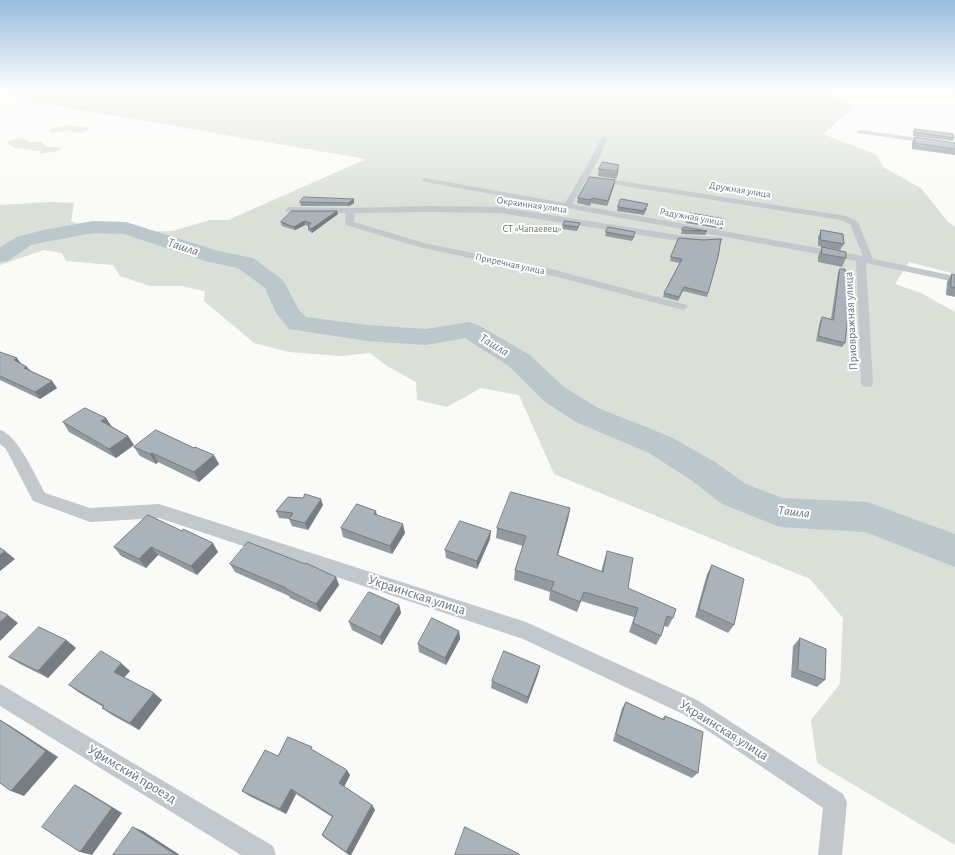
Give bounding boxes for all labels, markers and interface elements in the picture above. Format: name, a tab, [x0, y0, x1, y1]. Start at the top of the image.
street label: Дружная улица	[708, 179, 772, 201]
street label: Окраинная улица	[496, 194, 568, 216]
street label: Радужная улица	[659, 205, 725, 229]
park label: СТ «Чапаевец»	[502, 223, 562, 235]
water label: Ташла	[166, 235, 200, 259]
street label: Приречная улица	[474, 251, 546, 277]
street label: Приовражная улица	[841, 271, 861, 371]
water label: Ташла	[476, 330, 512, 360]
water label: Ташла	[777, 503, 811, 521]
street label: Украинская улица	[366, 571, 468, 619]
street label: Украинская улица	[676, 696, 772, 764]
street label: Уфимский проезд	[85, 741, 179, 807]

